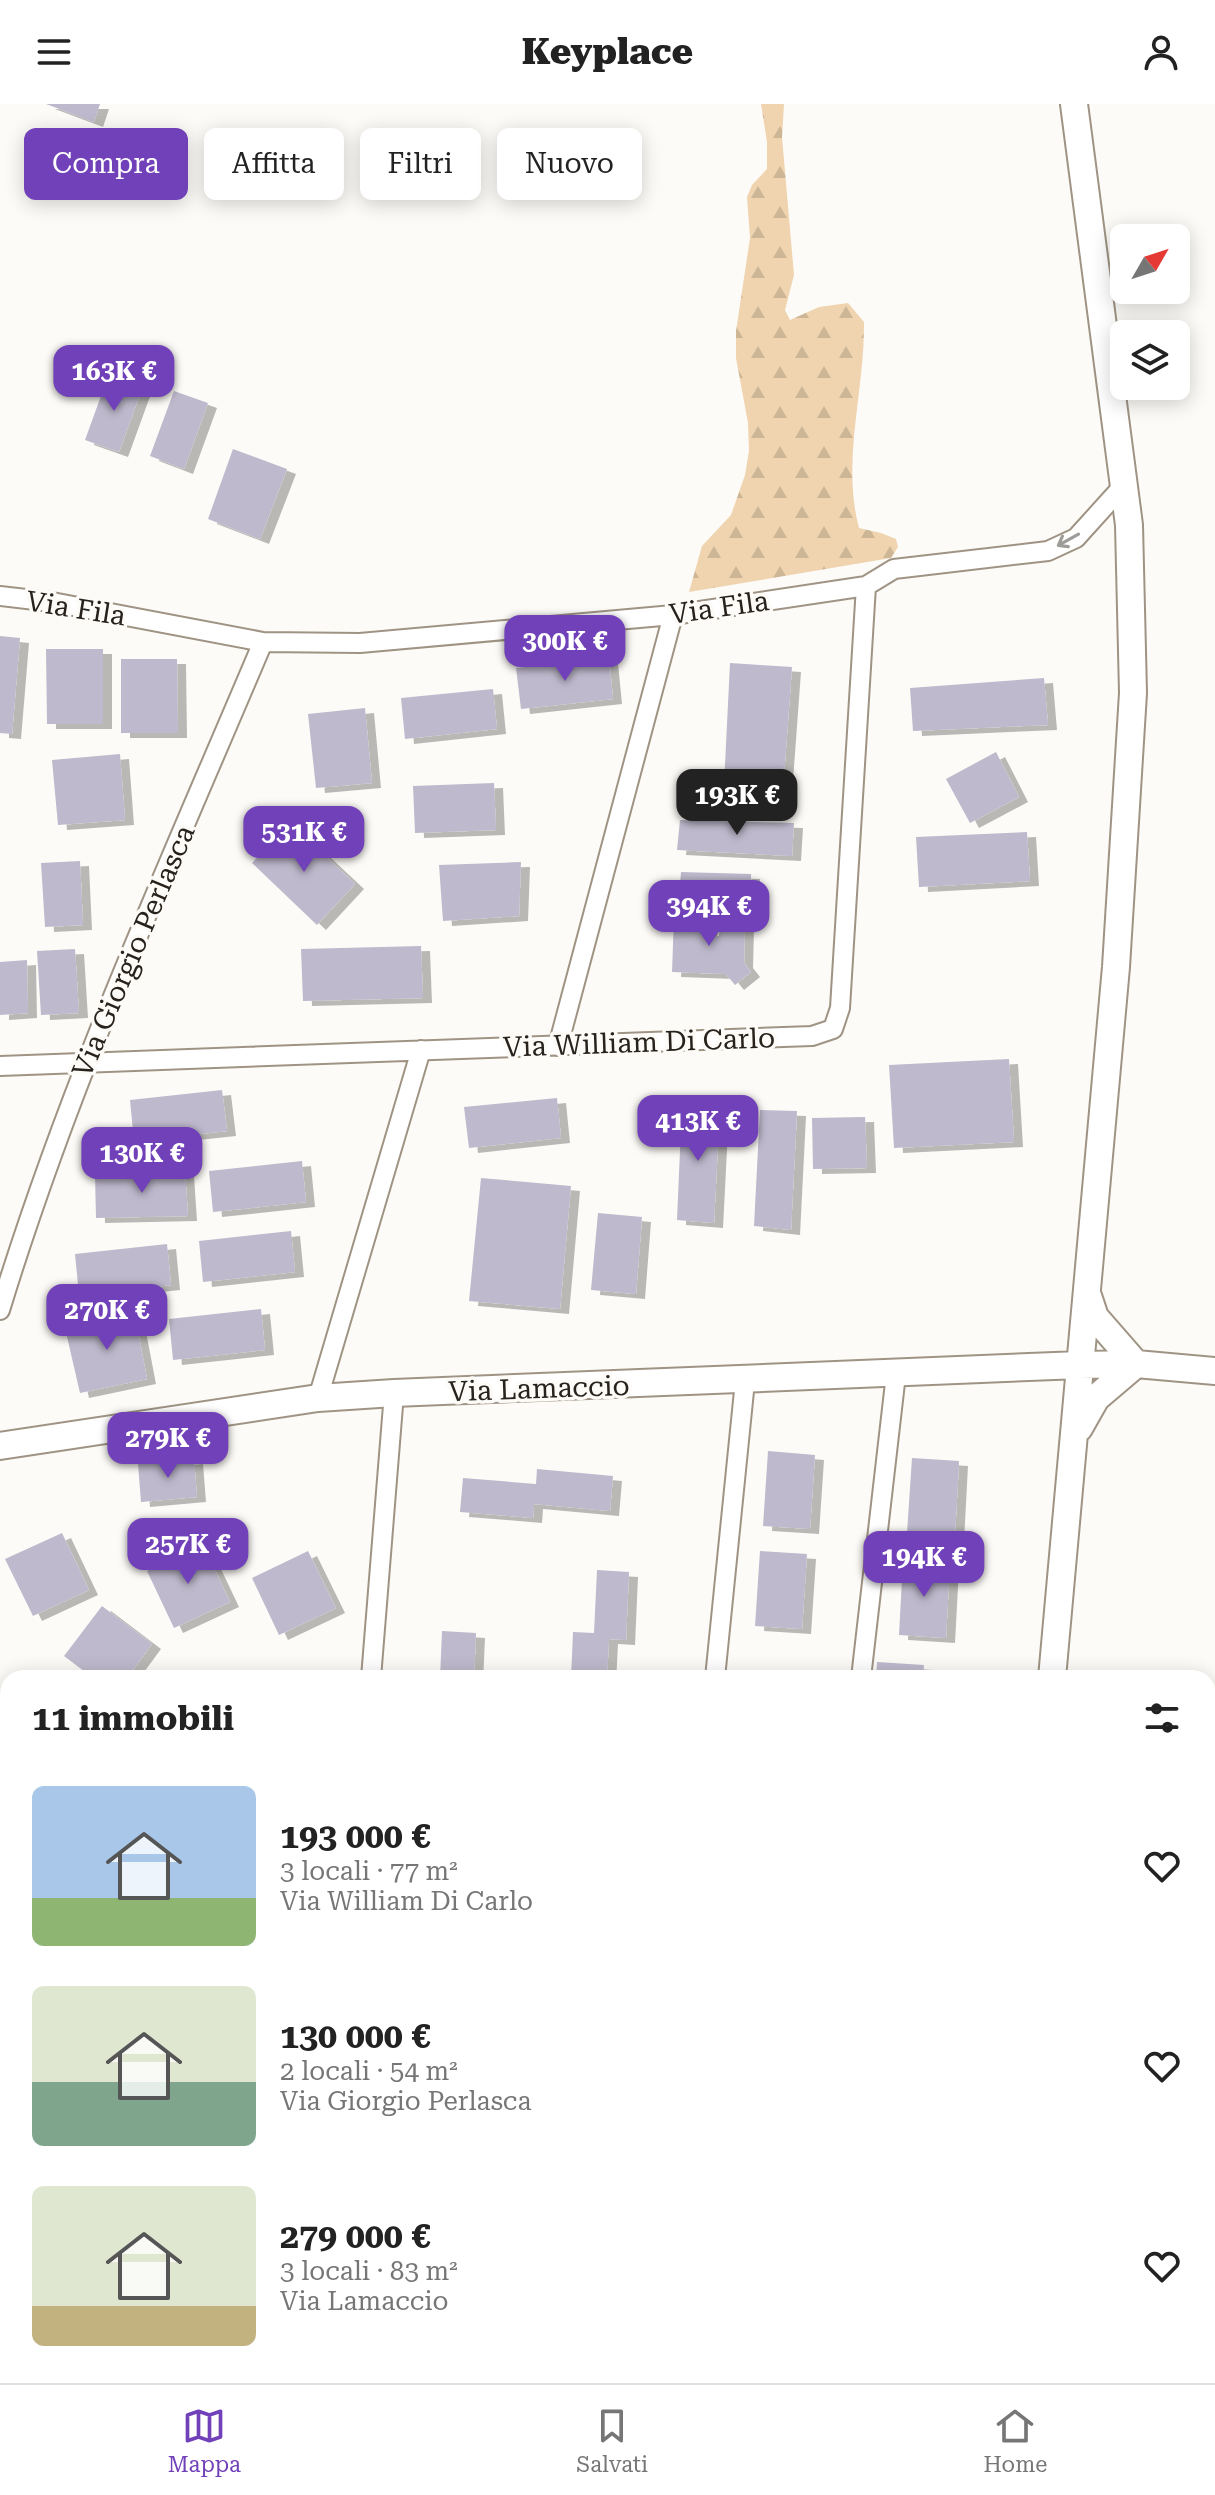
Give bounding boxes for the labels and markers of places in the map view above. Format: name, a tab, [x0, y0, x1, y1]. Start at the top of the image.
pin: 163K €	[49, 345, 179, 413]
pin: 300K €	[500, 615, 630, 683]
pin: 193K €	[672, 769, 802, 837]
pin: 531K €	[239, 806, 369, 874]
pin: 394K €	[644, 880, 774, 948]
pin: 413K €	[633, 1095, 763, 1163]
pin: 130K €	[77, 1127, 207, 1195]
pin: 270K €	[42, 1284, 172, 1352]
pin: 279K €	[103, 1412, 233, 1480]
pin: 257K €	[123, 1518, 253, 1586]
pin: 194K €	[859, 1531, 989, 1599]

